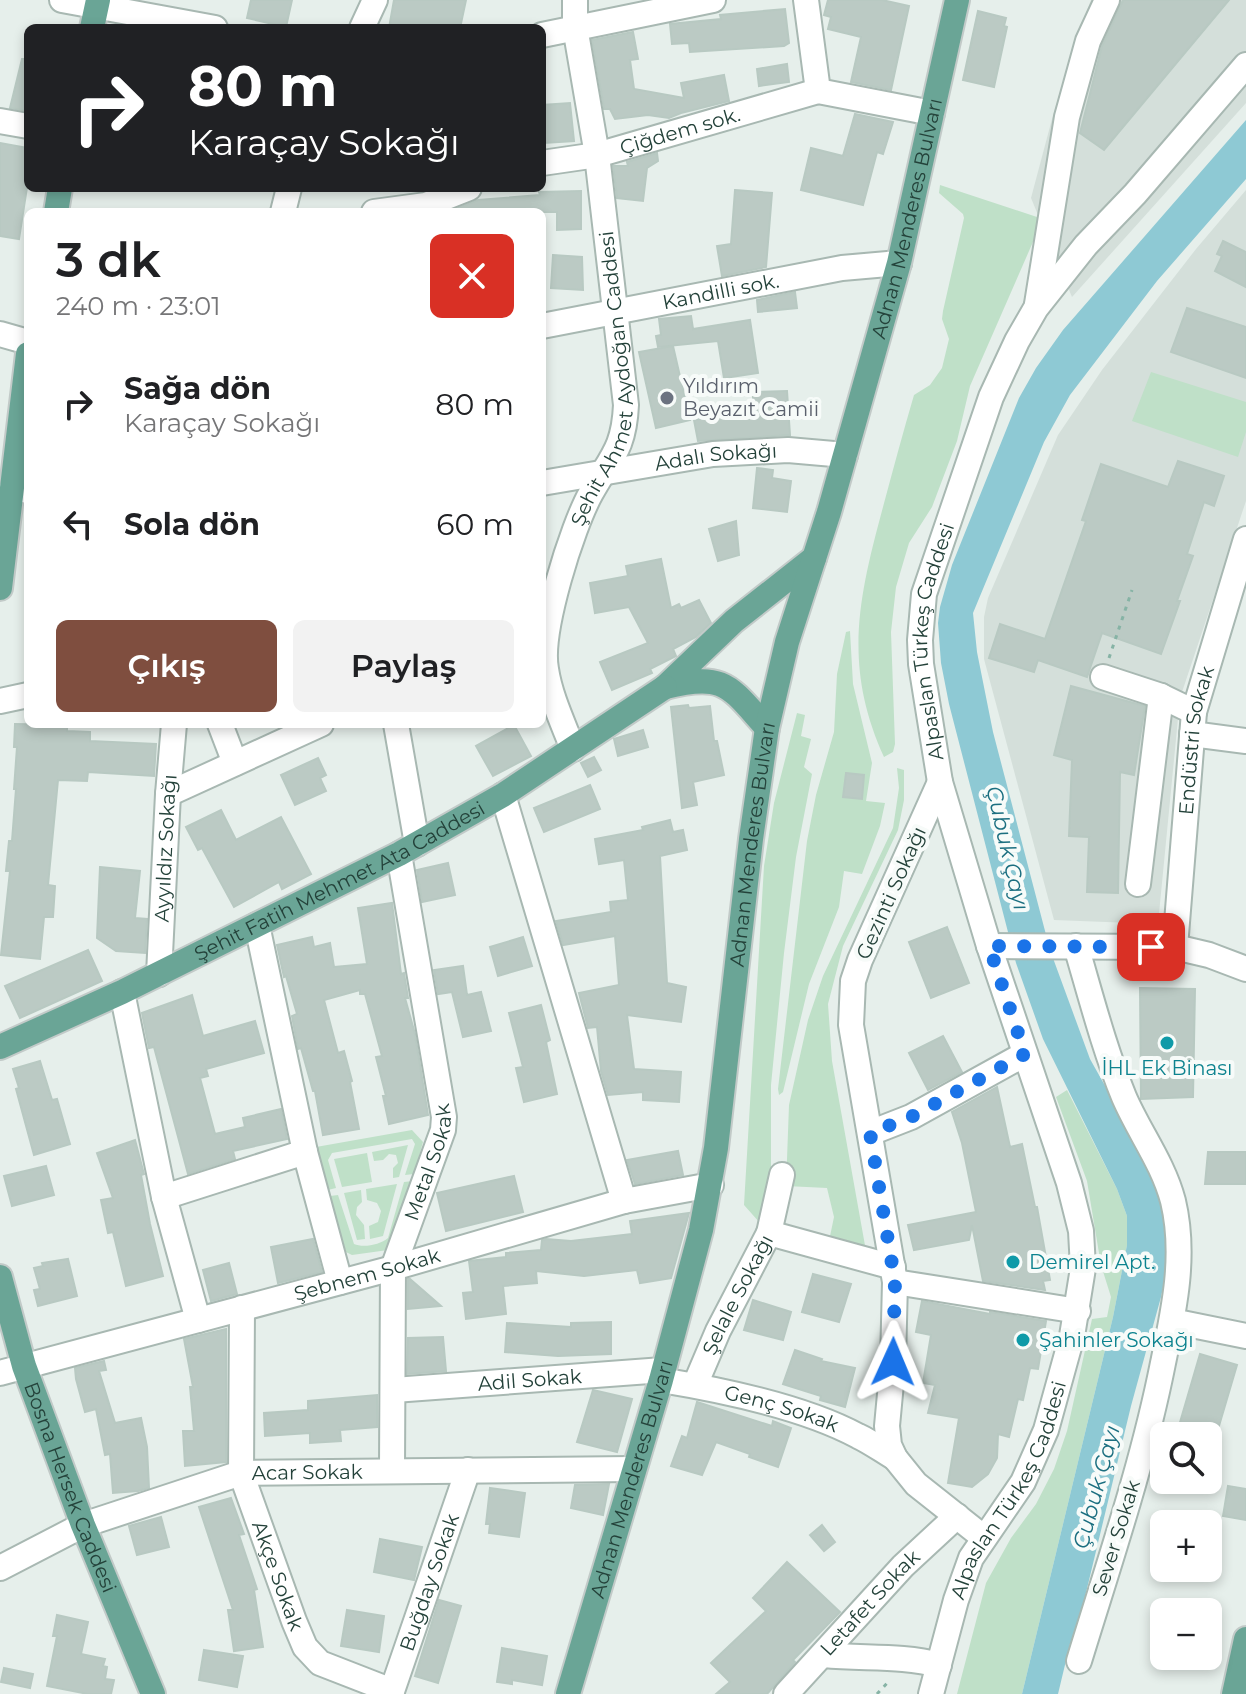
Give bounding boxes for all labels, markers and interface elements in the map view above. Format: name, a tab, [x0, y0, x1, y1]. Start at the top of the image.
text: 80 m	[188, 52, 338, 120]
icon: right	[56, 56, 160, 160]
street label: Adnan Menderes Bulvarı	[866, 96, 947, 341]
street label: Çiğdem sok.	[617, 102, 743, 160]
text: Karaçay Sokağı	[188, 120, 460, 164]
street label: Şehit Ahmet Aydoğan Caddesi	[566, 230, 638, 529]
text: 3 dk	[56, 231, 161, 289]
button: close	[430, 234, 514, 318]
street label: Kandilli sok.	[660, 268, 781, 314]
text: 240 m · 23:01	[56, 290, 221, 322]
text: Sağa dön	[124, 370, 271, 407]
place label: Yıldırım Beyazıt Camii	[683, 374, 819, 421]
icon: right	[56, 382, 100, 426]
text: 80 m	[435, 386, 514, 423]
marker: Yıldırım Beyazıt Camii	[658, 389, 676, 407]
text: Karaçay Sokağı	[124, 407, 320, 439]
street label: Adalı Sokağı	[653, 439, 778, 476]
icon: left	[56, 502, 100, 546]
text: Sola dön	[124, 506, 260, 543]
text: 60 m	[436, 506, 514, 543]
street label: Alpaslan Türkeş Caddesi	[908, 520, 959, 762]
button: Çıkış	[56, 620, 277, 712]
button: Paylaş	[293, 620, 514, 712]
street label: Endüstri Sokak	[1174, 663, 1219, 816]
street label: Adnan Menderes Bulvarı	[725, 719, 780, 968]
street label: Ayyıldız Sokağı	[150, 773, 182, 923]
water label: Çubuk Çayı	[980, 783, 1035, 913]
street label: Şehit Fatih Mehmet Ata Caddesi	[190, 796, 489, 966]
street label: Gezinti Sokağı	[851, 823, 931, 963]
pin	[1117, 913, 1185, 981]
icon: arrive	[1129, 925, 1173, 969]
marker: İHL Ek Binası	[1158, 1034, 1176, 1052]
place label: İHL Ek Binası	[1102, 1056, 1232, 1080]
street label: Metal Sokak	[399, 1102, 456, 1224]
street label: Şelale Sokağı	[697, 1230, 778, 1358]
street label: Şebnem Sokak	[291, 1243, 443, 1306]
place label: Demirel Apt.	[1029, 1250, 1155, 1274]
marker: Demirel Apt.	[1004, 1253, 1022, 1271]
position arrow	[851, 1320, 935, 1404]
place label: Şahinler Sokağı	[1039, 1328, 1194, 1352]
marker: Şahinler Sokağı	[1014, 1331, 1032, 1349]
street label: Adnan Menderes Bulvarı	[585, 1358, 678, 1601]
street label: Adil Sokak	[477, 1364, 583, 1396]
street label: Alpaslan Türkeş Caddesi	[945, 1378, 1071, 1603]
street label: Bosna Hersek Caddesi	[19, 1379, 122, 1596]
street label: Genç Sokak	[722, 1380, 842, 1437]
water label: Çubuk Çayı	[1067, 1422, 1126, 1552]
map controls	[1150, 1422, 1222, 1670]
button: search	[1150, 1422, 1222, 1494]
street label: Acar Sokak	[252, 1460, 363, 1485]
street label: Sever Sokak	[1087, 1477, 1145, 1599]
button: +	[1150, 1510, 1222, 1582]
street label: Buğday Sokak	[395, 1511, 464, 1654]
street label: Akçe Sokak	[247, 1518, 309, 1634]
street label: Letafet Sokak	[815, 1545, 925, 1661]
button: −	[1150, 1598, 1222, 1670]

